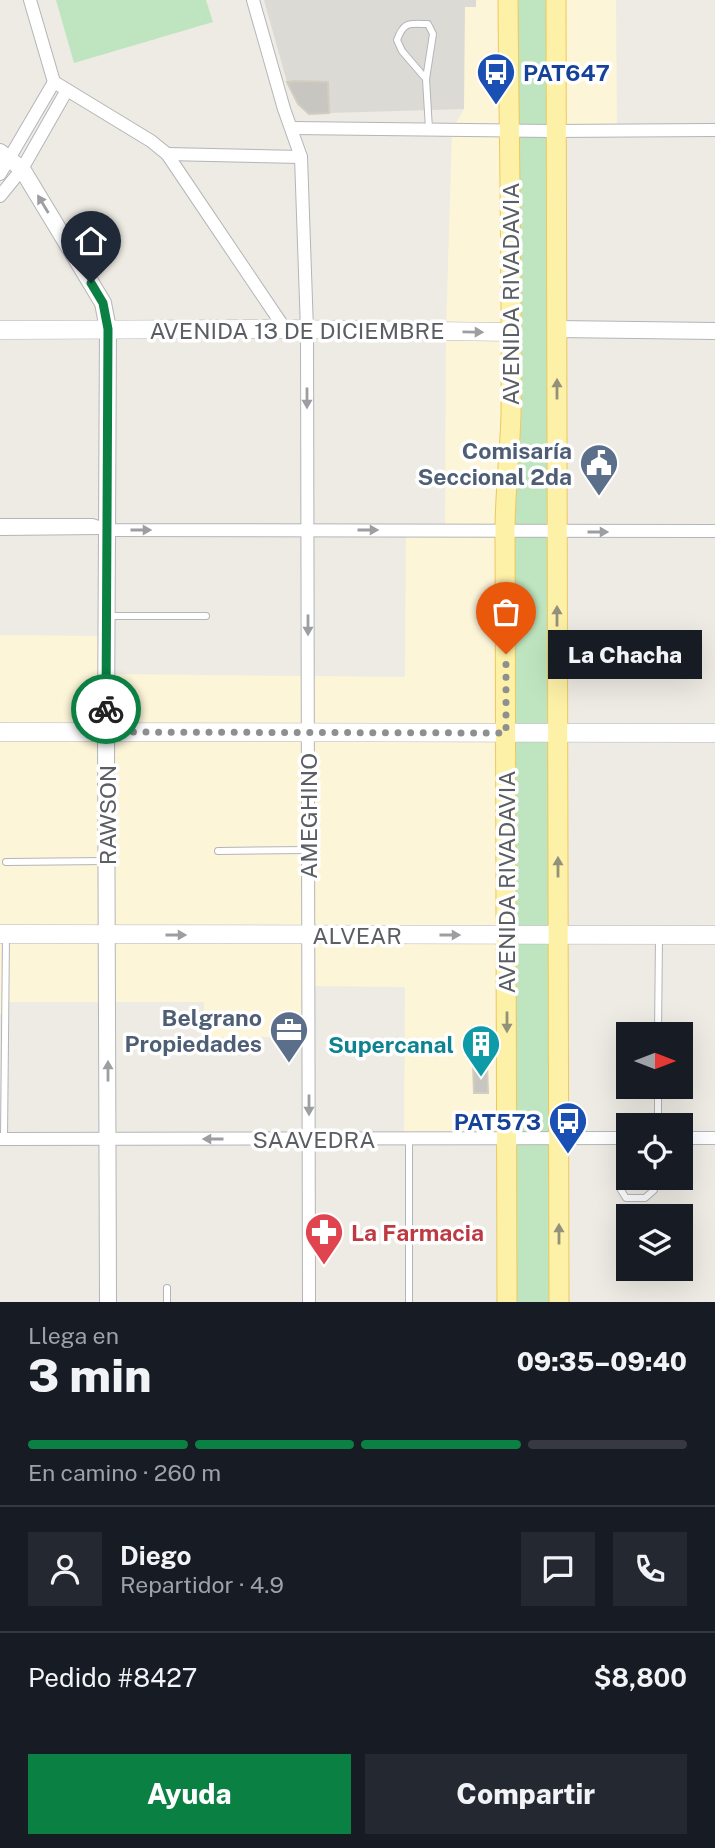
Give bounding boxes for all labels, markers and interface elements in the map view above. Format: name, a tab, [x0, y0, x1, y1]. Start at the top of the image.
bus stop icon: PAT647	[475, 51, 517, 106]
place label: PAT647	[523, 59, 610, 86]
street label: AVENIDA RIVADAVIA	[497, 182, 524, 406]
one-way arrow	[37, 195, 49, 214]
pin	[61, 211, 121, 283]
icon: home	[72, 222, 110, 260]
street label: AVENIDA 13 DE DICIEMBRE	[150, 317, 444, 344]
one-way arrow	[463, 326, 485, 337]
one-way arrow	[551, 377, 563, 399]
one-way arrow	[301, 387, 313, 409]
place label: Comisaría Seccional 2da	[418, 437, 572, 490]
public building icon: Comisaría Seccional 2da	[578, 442, 620, 497]
one-way arrow	[130, 524, 152, 536]
one-way arrow	[358, 524, 380, 536]
one-way arrow	[587, 526, 609, 538]
pin	[476, 582, 536, 654]
icon: bag	[487, 593, 525, 631]
one-way arrow	[551, 605, 563, 627]
one-way arrow	[302, 615, 314, 637]
callout: La Chacha	[548, 630, 702, 678]
text: La Chacha	[568, 641, 682, 668]
courier	[71, 674, 141, 744]
icon: bike	[87, 690, 125, 728]
street label: AMEGHINO	[295, 753, 322, 879]
street label: RAWSON	[94, 765, 121, 865]
street label: AVENIDA RIVADAVIA	[493, 770, 520, 994]
one-way arrow	[552, 855, 564, 877]
street label: ALVEAR	[312, 922, 402, 949]
one-way arrow	[165, 929, 187, 941]
one-way arrow	[440, 929, 462, 941]
place label: Belgrano Propiedades	[125, 1004, 262, 1057]
office icon: Belgrano Propiedades	[268, 1009, 310, 1064]
one-way arrow	[501, 1011, 513, 1033]
north arrow	[616, 1022, 693, 1099]
map controls	[616, 1022, 693, 1281]
building icon: Supercanal	[460, 1023, 502, 1078]
place label: Supercanal	[328, 1031, 454, 1058]
one-way arrow	[102, 1060, 114, 1082]
one-way arrow	[303, 1094, 315, 1116]
bus stop icon: PAT573	[547, 1100, 589, 1155]
place label: PAT573	[454, 1108, 541, 1135]
button: locate	[616, 1113, 693, 1190]
street label: SAAVEDRA	[252, 1126, 376, 1153]
one-way arrow	[202, 1133, 224, 1145]
button: layers	[616, 1204, 693, 1281]
pharmacy icon: La Farmacia	[303, 1211, 345, 1266]
place label: La Farmacia	[351, 1219, 484, 1246]
one-way arrow	[553, 1223, 565, 1245]
text: Llega en	[28, 1322, 119, 1349]
text: 09:35–09:40	[517, 1346, 687, 1377]
text: 3 min	[28, 1348, 152, 1402]
text: En camino · 260 m	[28, 1459, 221, 1486]
button: person	[28, 1532, 102, 1606]
button: chat	[521, 1532, 595, 1606]
button: phone	[613, 1532, 687, 1606]
text: Diego	[120, 1540, 191, 1571]
text: Repartidor · 4.9	[120, 1571, 284, 1598]
text: Pedido #8427	[28, 1662, 197, 1693]
text: $8,800	[594, 1662, 687, 1693]
button: Ayuda	[28, 1754, 351, 1834]
button: Compartir	[365, 1754, 687, 1834]

